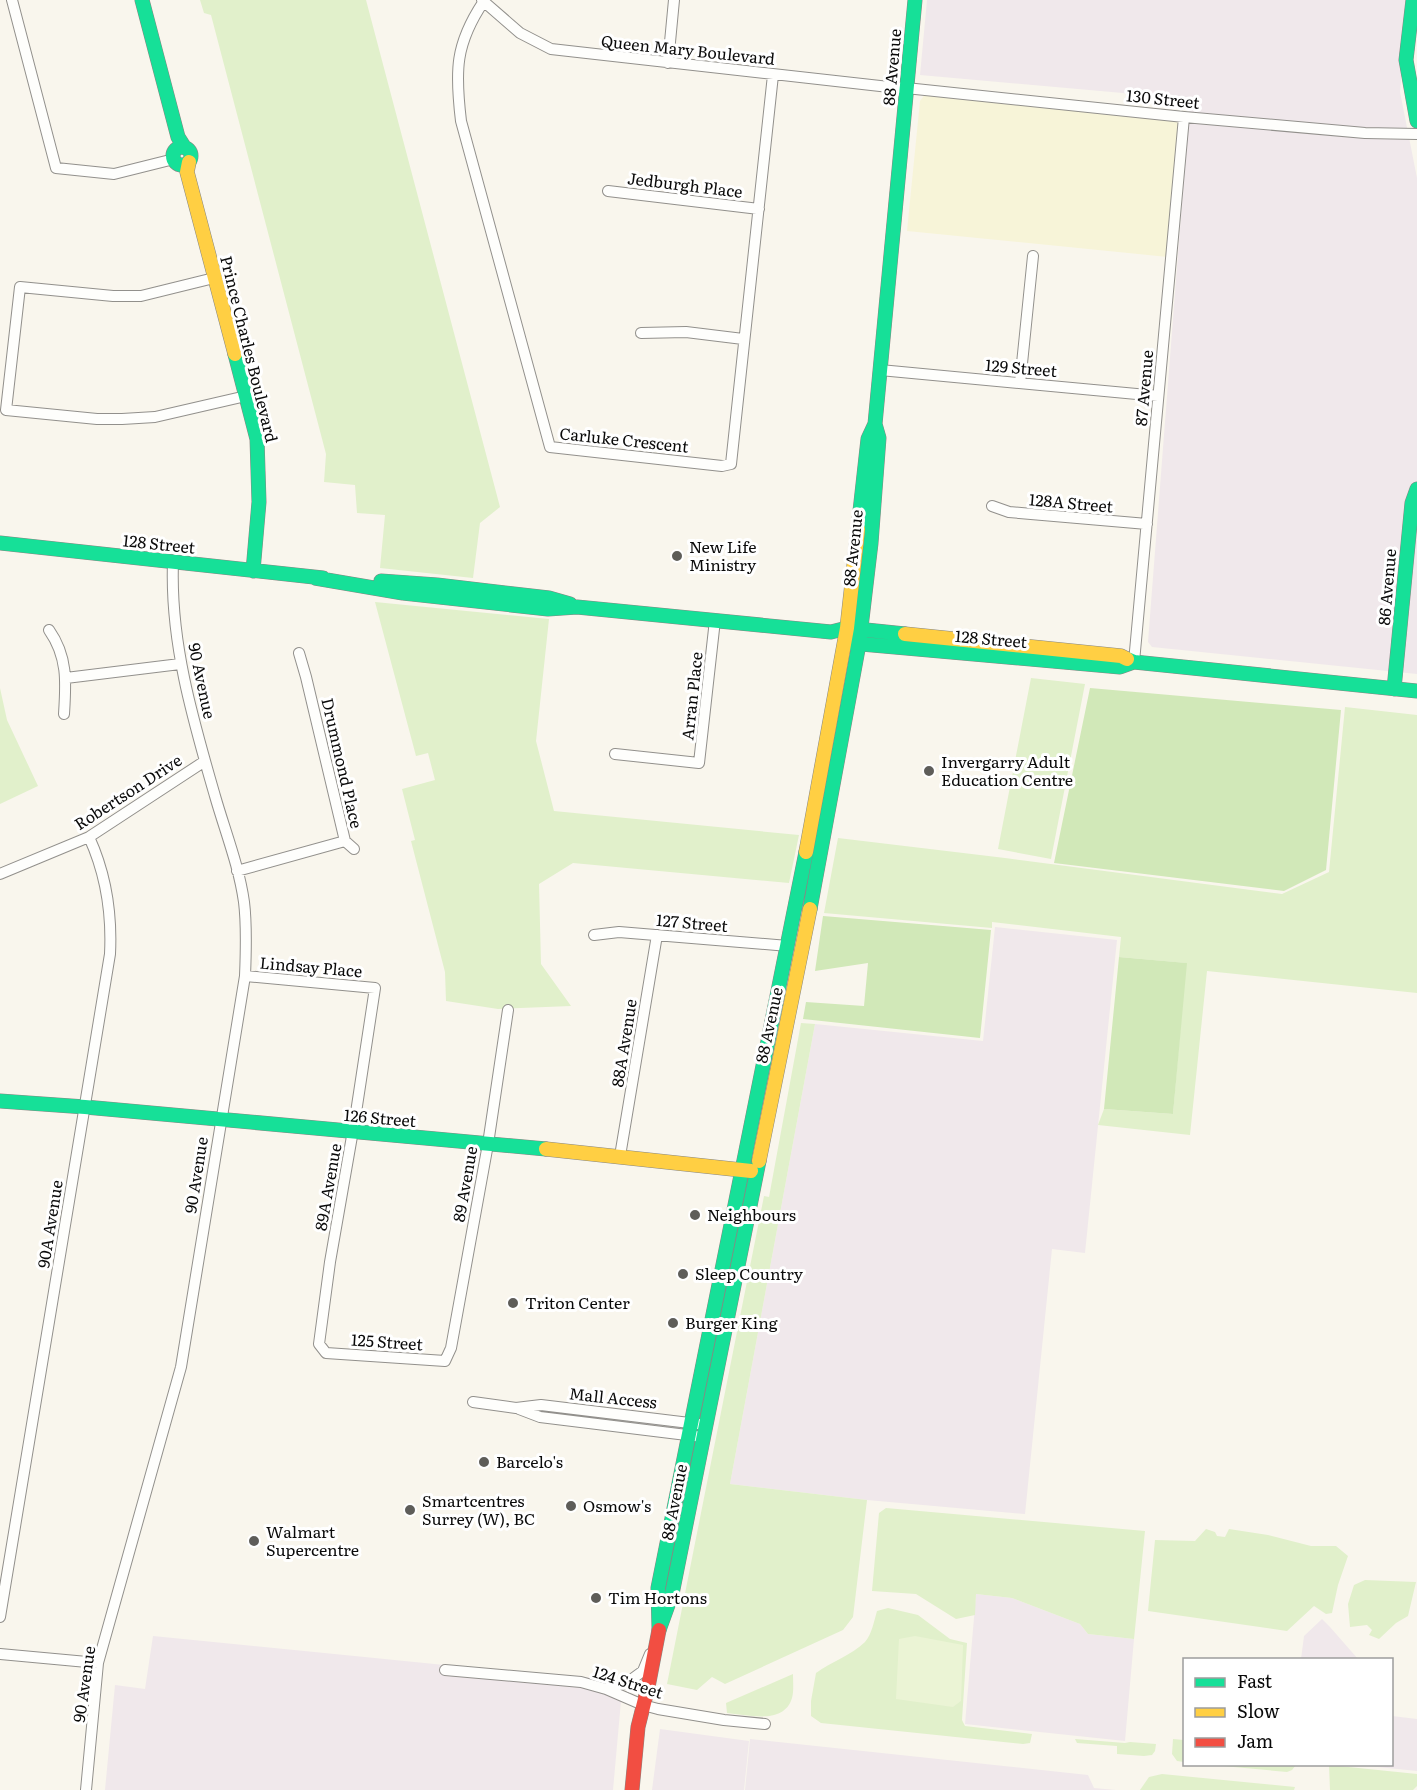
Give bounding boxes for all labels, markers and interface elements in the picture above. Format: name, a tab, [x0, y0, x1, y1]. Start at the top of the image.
street label: Queen Mary Boulevard	[600, 28, 777, 70]
street label: 88 Avenue	[876, 28, 906, 106]
street label: 130 Street	[1125, 82, 1201, 114]
street label: Jedburgh Place	[626, 165, 744, 203]
street label: Prince Charles Boulevard	[215, 253, 285, 445]
street label: 87 Avenue	[1128, 349, 1158, 427]
street label: 129 Street	[984, 352, 1059, 382]
street label: Carluke Crescent	[558, 420, 690, 458]
street label: 128A Street	[1028, 486, 1115, 518]
street label: 88 Avenue	[836, 508, 868, 587]
street label: 128 Street	[122, 527, 197, 559]
place label: New Life Ministry	[689, 534, 757, 576]
street label: 86 Avenue	[1371, 548, 1401, 626]
marker: New Life Ministry	[670, 549, 684, 563]
street label: 128 Street	[954, 623, 1029, 653]
street label: 90 Avenue	[183, 641, 223, 721]
street label: Arran Place	[674, 651, 708, 741]
street label: Drummond Place	[316, 695, 370, 830]
street label: Robertson Drive	[69, 747, 186, 835]
place label: Invergarry Adult Education Centre	[941, 749, 1073, 791]
marker: Invergarry Adult Education Centre	[922, 764, 936, 778]
street label: 127 Street	[655, 907, 729, 937]
street label: Lindsay Place	[259, 950, 363, 982]
street label: 88 Avenue	[748, 985, 788, 1065]
street label: 88A Avenue	[604, 997, 642, 1089]
street label: 126 Street	[343, 1102, 418, 1132]
street label: 90 Avenue	[177, 1135, 213, 1215]
street label: 89A Avenue	[308, 1141, 347, 1232]
street label: 89 Avenue	[446, 1144, 482, 1224]
street label: 90A Avenue	[30, 1178, 68, 1270]
place label: Neighbours	[707, 1202, 796, 1226]
marker: Neighbours	[688, 1208, 702, 1222]
place label: Sleep Country	[695, 1261, 804, 1285]
marker: Sleep Country	[676, 1267, 690, 1281]
place label: Triton Center	[525, 1290, 630, 1314]
marker: Triton Center	[506, 1296, 520, 1310]
place label: Burger King	[685, 1310, 778, 1334]
marker: Burger King	[666, 1316, 680, 1330]
street label: 125 Street	[350, 1327, 424, 1356]
street label: Mall Access	[568, 1380, 658, 1414]
place label: Barcelo's	[496, 1449, 563, 1473]
marker: Barcelo's	[477, 1455, 491, 1469]
street label: 88 Avenue	[654, 1462, 692, 1542]
place label: Smartcentres Surrey (W), BC	[422, 1488, 535, 1530]
place label: Osmow's	[583, 1493, 651, 1517]
marker: Osmow's	[564, 1499, 578, 1513]
marker: Smartcentres Surrey (W), BC	[403, 1503, 417, 1517]
place label: Walmart Supercentre	[266, 1519, 359, 1561]
marker: Walmart Supercentre	[247, 1534, 261, 1548]
place label: Tim Hortons	[608, 1585, 707, 1609]
marker: Tim Hortons	[589, 1591, 603, 1605]
street label: 90 Avenue	[66, 1644, 100, 1724]
street label: 124 Street	[590, 1658, 667, 1704]
legend	[1183, 1658, 1393, 1766]
text: Fast	[1237, 1667, 1273, 1694]
text: Slow	[1237, 1697, 1280, 1724]
text: Jam	[1237, 1727, 1273, 1754]

